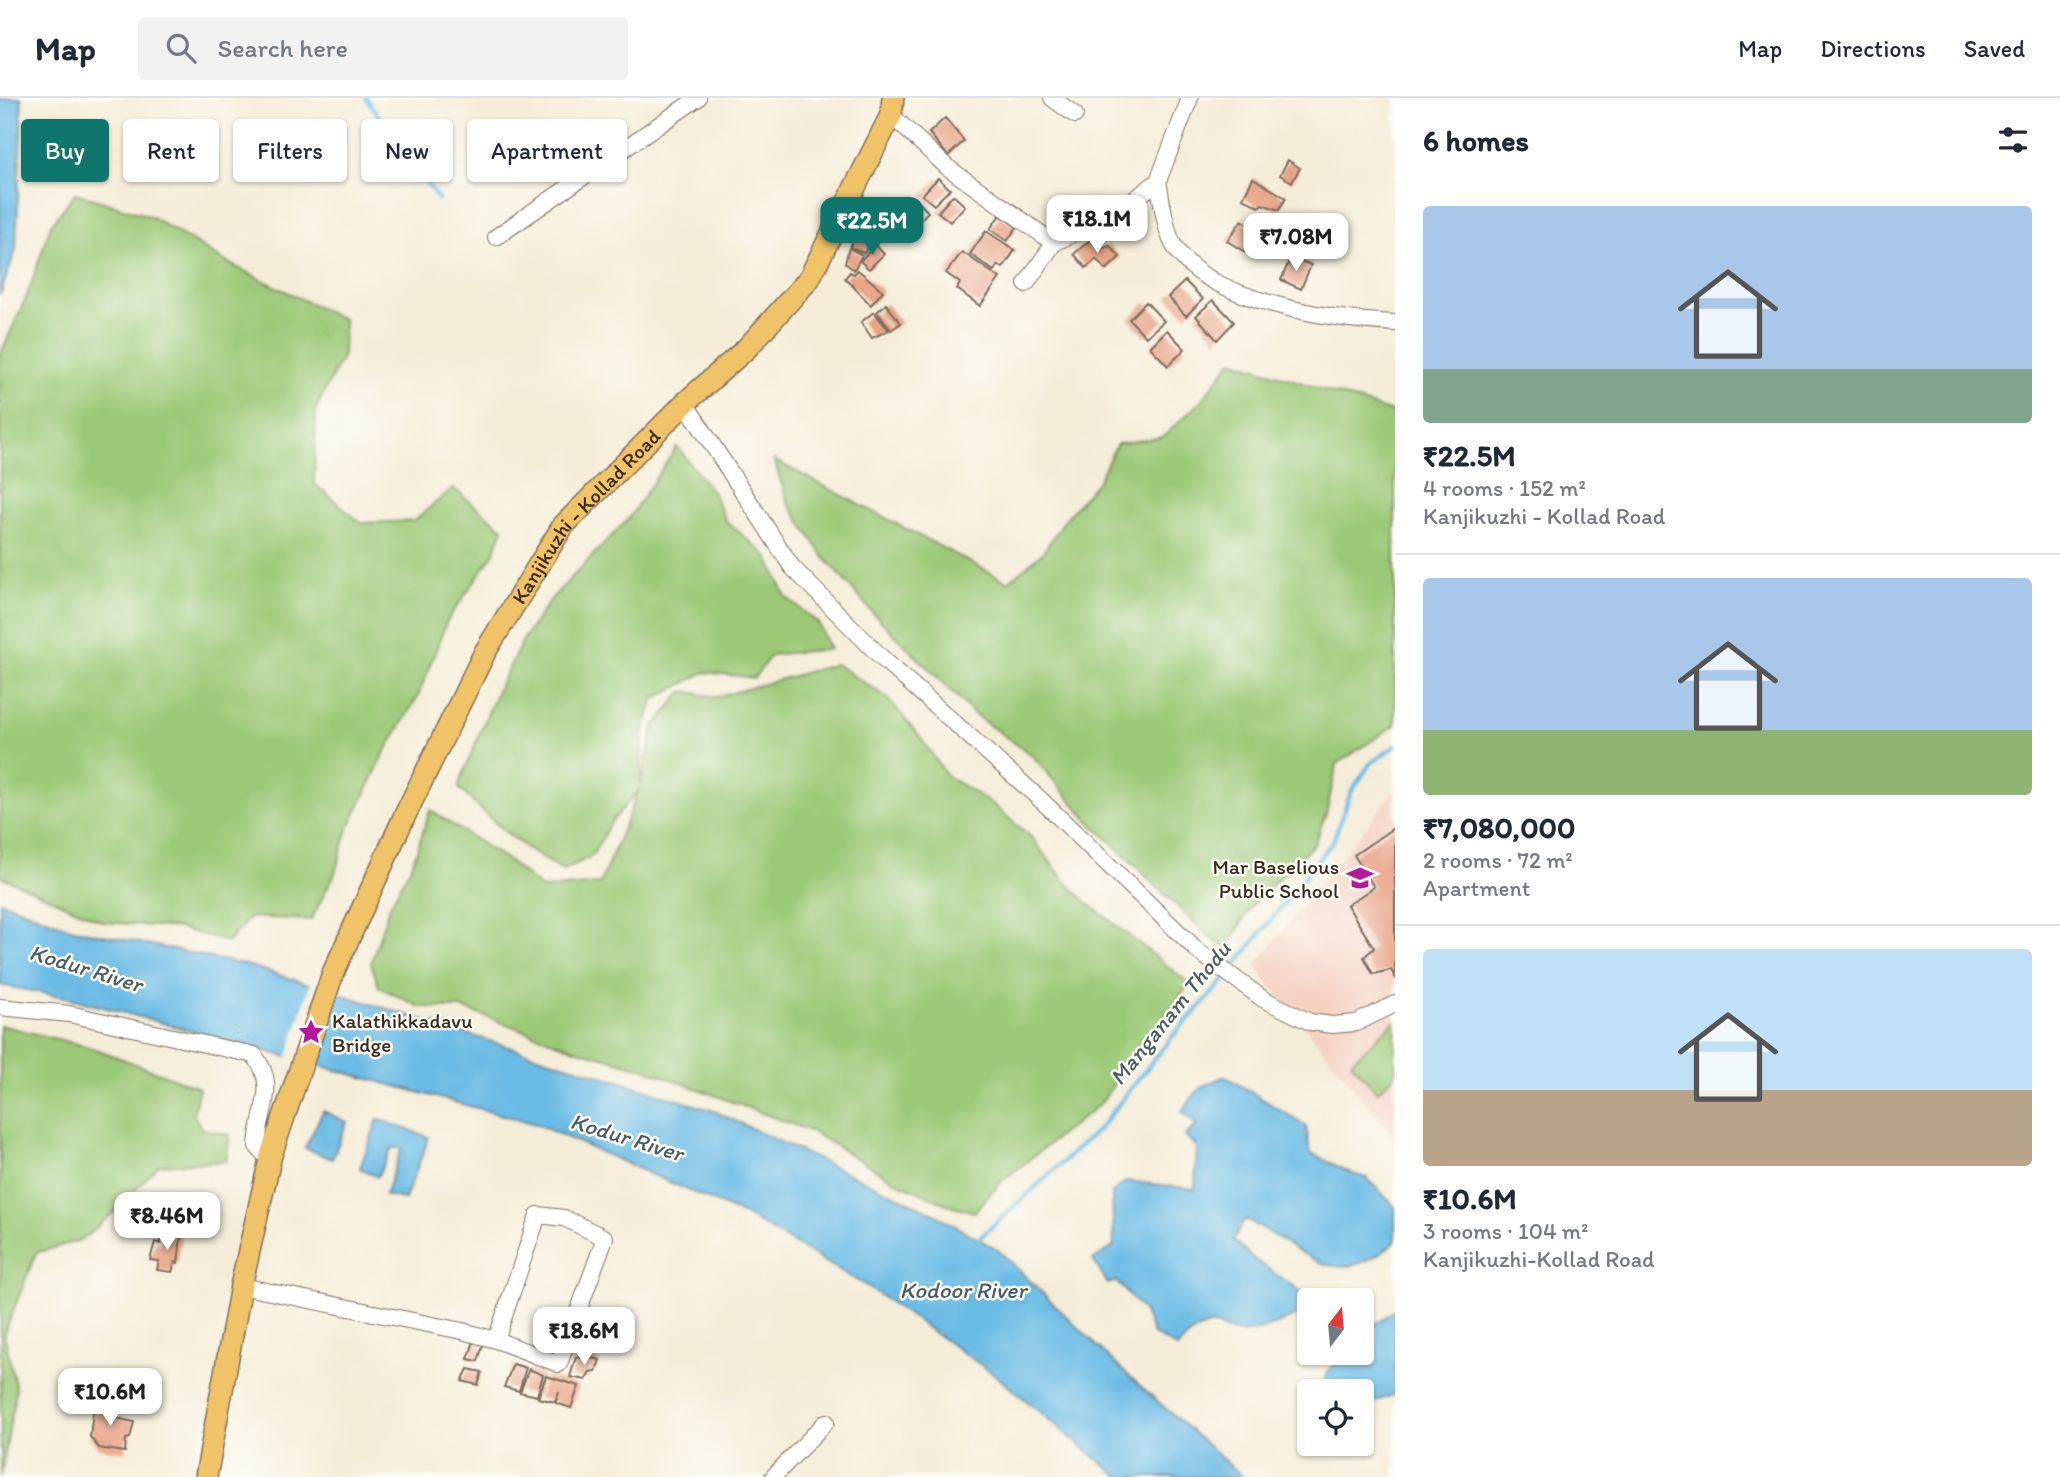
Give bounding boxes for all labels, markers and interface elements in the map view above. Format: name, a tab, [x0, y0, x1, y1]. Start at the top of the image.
search box	[138, 17, 628, 80]
text: Map	[35, 29, 96, 68]
icon: search	[162, 29, 200, 67]
text: Search here	[218, 32, 348, 64]
text: Map	[1738, 34, 1782, 63]
text: Directions	[1820, 34, 1926, 63]
text: Saved	[1964, 34, 2025, 63]
chip: Buy	[21, 119, 109, 182]
chip: Rent	[123, 119, 219, 182]
chip: Filters	[233, 119, 347, 182]
chip: New	[361, 119, 453, 182]
chip: Apartment	[467, 119, 627, 182]
icon: filters	[1994, 121, 2032, 159]
text: 6 homes	[1423, 122, 1529, 159]
pin: ₹18.1M	[1040, 195, 1154, 255]
pin: ₹22.5M	[815, 198, 929, 257]
text: ₹18.1M	[1063, 204, 1131, 232]
text: ₹22.5M	[836, 206, 908, 234]
pin: ₹7.08M	[1239, 214, 1353, 273]
text: ₹7.08M	[1259, 222, 1333, 250]
icon: home	[1665, 251, 1791, 377]
street label: Kanjikuzhi - Kollad Road	[506, 423, 665, 608]
text: ₹22.5M	[1423, 437, 1516, 474]
text: 4 rooms · 152 m²	[1423, 474, 1586, 502]
text: Kanjikuzhi - Kollad Road	[1423, 502, 1665, 530]
icon: home	[1665, 623, 1791, 749]
text: ₹7,080,000	[1423, 809, 1576, 846]
text: 2 rooms · 72 m²	[1423, 846, 1573, 874]
place label: Mar Baselious Public School	[1212, 854, 1339, 903]
school or university icon: Mar Baselious Public School	[1345, 863, 1375, 893]
text: Apartment	[1423, 874, 1530, 902]
water label: Manganam Thodu	[1103, 935, 1237, 1091]
water label: Kodur River	[26, 938, 148, 999]
icon: home	[1665, 994, 1791, 1120]
place label: Kalathikkadavu Bridge	[332, 1008, 473, 1057]
place icon: Kalathikkadavu Bridge	[296, 1017, 326, 1047]
water label: Kodur River	[567, 1107, 689, 1168]
text: ₹10.6M	[1423, 1180, 1517, 1217]
pin: ₹8.46M	[110, 1192, 224, 1252]
text: ₹8.46M	[130, 1201, 204, 1229]
text: 3 rooms · 104 m²	[1423, 1217, 1588, 1245]
text: Kanjikuzhi-Kollad Road	[1423, 1245, 1655, 1273]
water label: Kodoor River	[900, 1276, 1029, 1304]
north arrow	[1297, 1288, 1374, 1365]
map controls	[1297, 1288, 1374, 1456]
pin: ₹18.6M	[527, 1308, 641, 1367]
text: ₹18.6M	[549, 1316, 619, 1344]
pin: ₹10.6M	[53, 1368, 167, 1428]
text: ₹10.6M	[74, 1377, 146, 1405]
button: locate	[1297, 1379, 1374, 1456]

